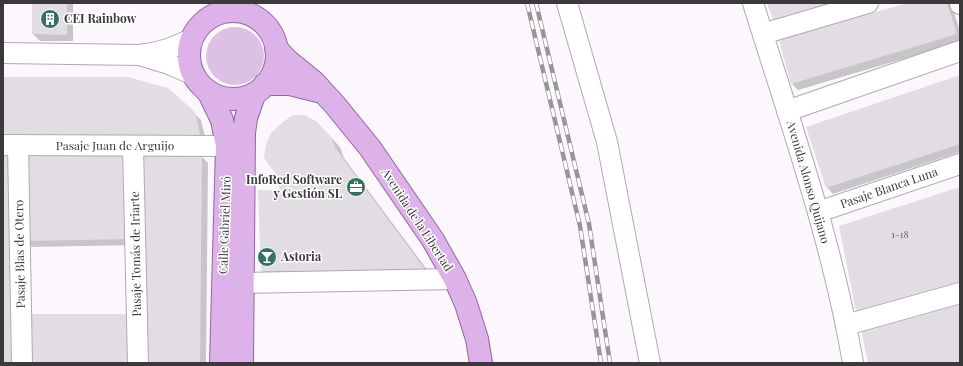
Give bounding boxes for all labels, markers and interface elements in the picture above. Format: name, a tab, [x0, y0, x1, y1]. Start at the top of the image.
building icon: CEI Rainbow	[39, 8, 61, 30]
place label: CEI Rainbow	[64, 10, 137, 26]
street label: Avenida Alonso Quijano	[783, 117, 834, 246]
street label: Pasaje Juan de Arguijo	[56, 137, 175, 153]
street label: Pasaje Blanca Luna	[838, 163, 940, 211]
street label: Avenida de la Libertad	[378, 164, 457, 274]
place label: InfoRed Software y Gestión SL	[246, 171, 343, 201]
street label: Calle Gabriel Miró	[214, 175, 234, 274]
office icon: InfoRed Software y Gestión SL	[345, 176, 367, 198]
street label: Pasaje Tomás de Iriarte	[126, 191, 144, 317]
street label: Pasaje Blas de Otero	[10, 199, 28, 308]
house number: 1-18	[891, 227, 909, 241]
bar icon: Astoria	[256, 246, 278, 268]
place label: Astoria	[280, 248, 322, 264]

